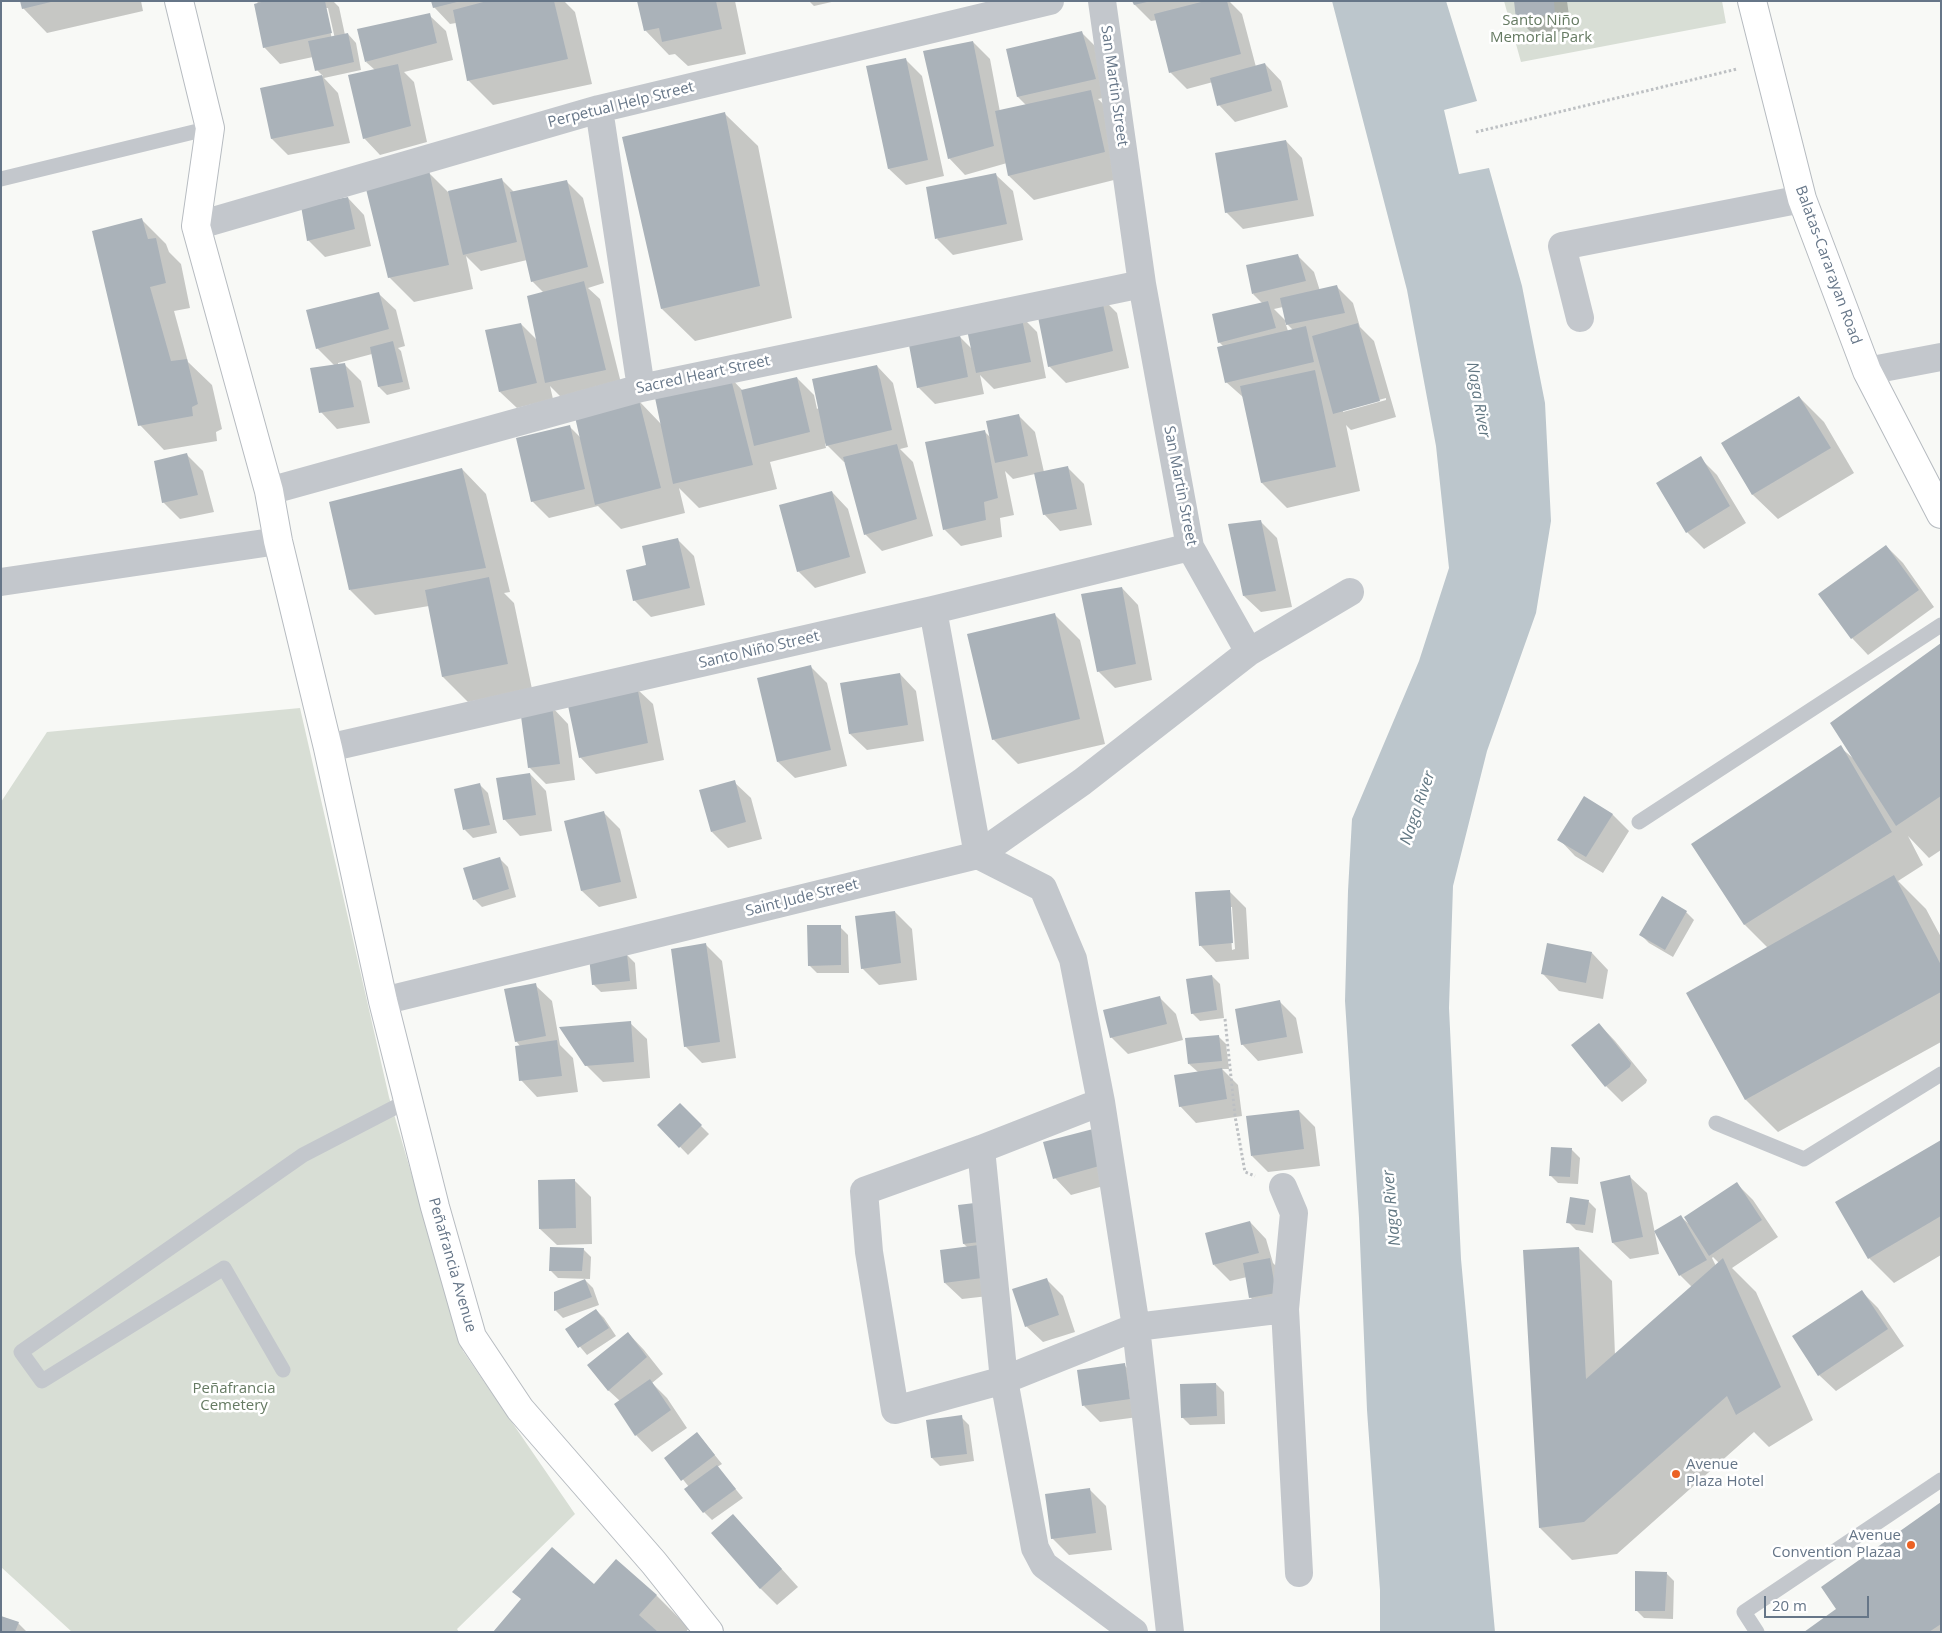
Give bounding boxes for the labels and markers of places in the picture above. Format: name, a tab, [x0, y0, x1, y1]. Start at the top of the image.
place label: Avenue Plaza Hotel	[1686, 1456, 1764, 1491]
marker: Avenue Plaza Hotel	[1670, 1468, 1682, 1480]
place label: Avenue Convention Plazaa	[1772, 1527, 1901, 1562]
marker: Avenue Convention Plazaa	[1905, 1539, 1917, 1551]

